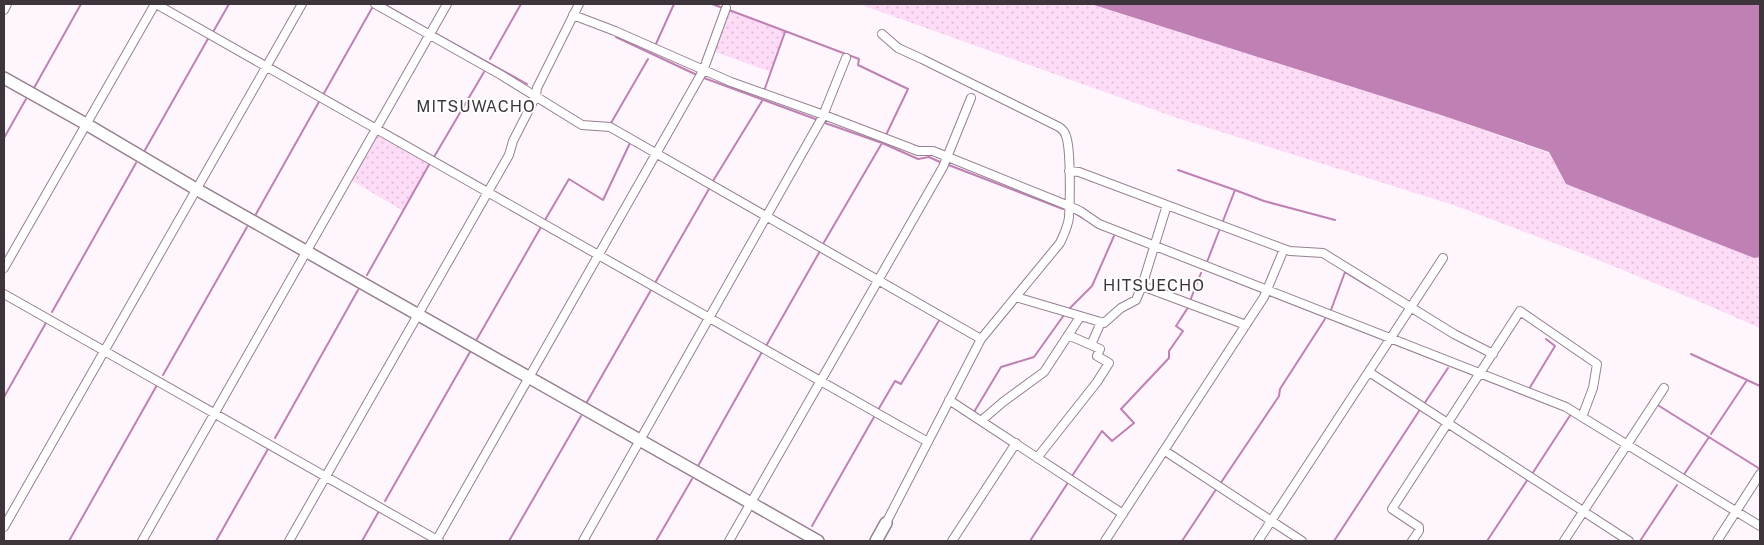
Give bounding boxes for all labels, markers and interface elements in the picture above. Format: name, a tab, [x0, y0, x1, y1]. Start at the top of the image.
district label: MITSUWACHO	[416, 97, 536, 116]
district label: HITSUECHO	[1103, 276, 1205, 295]

